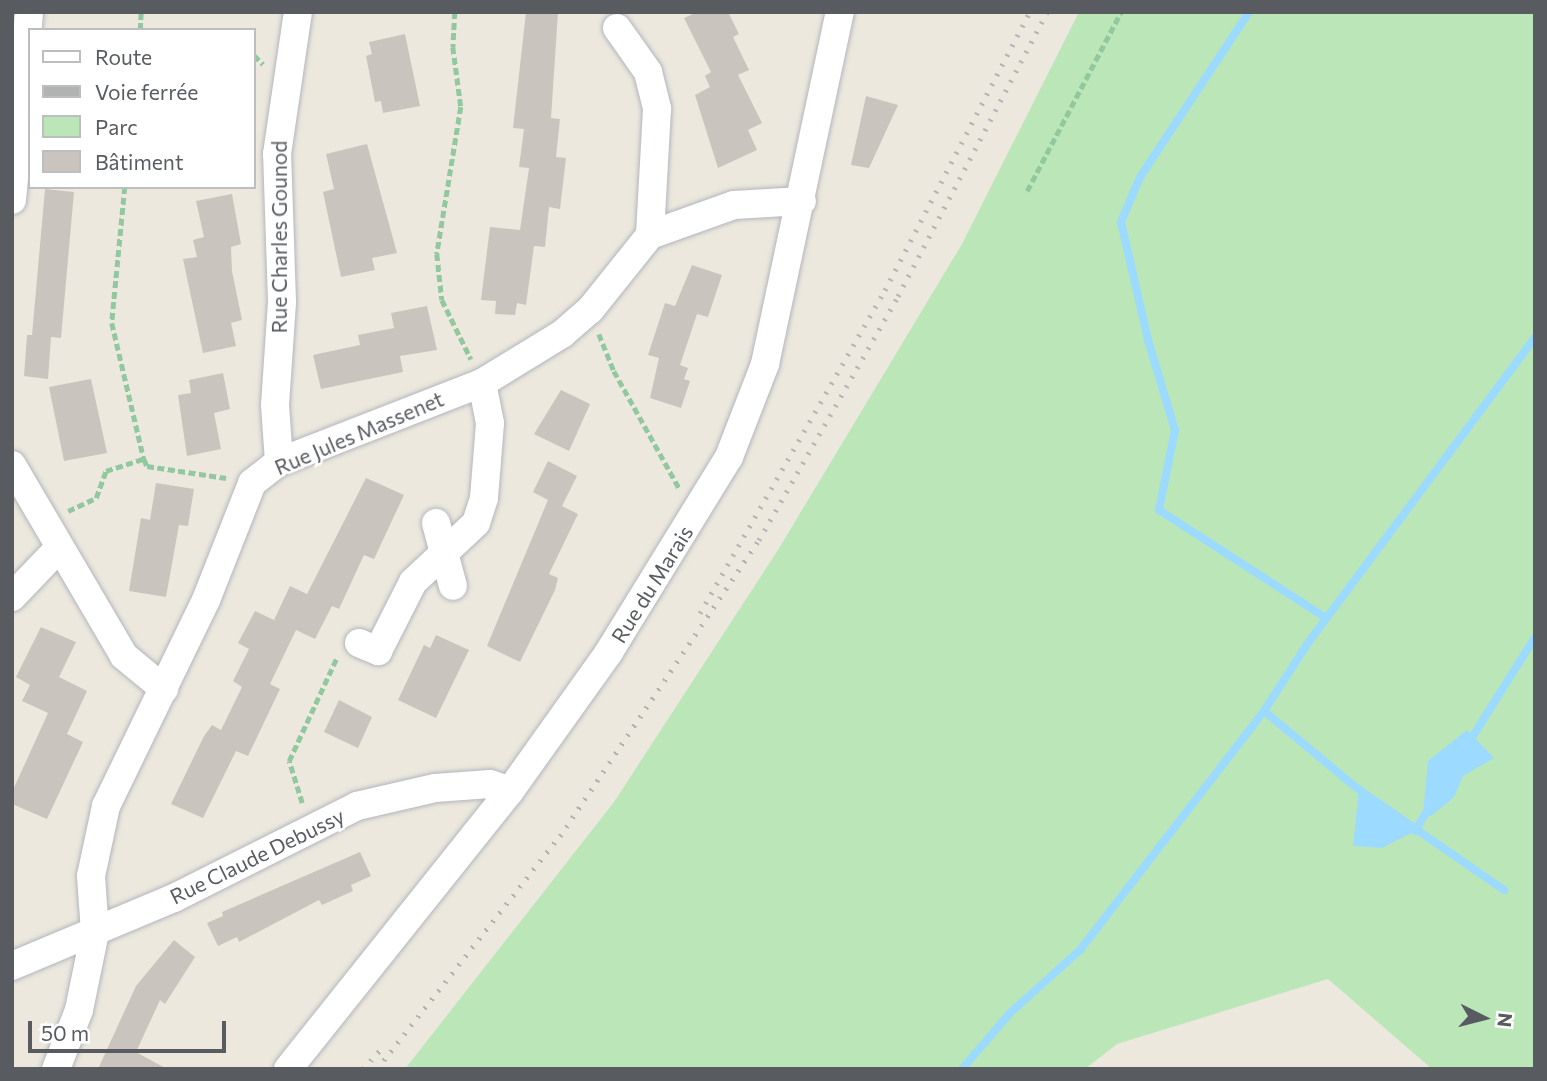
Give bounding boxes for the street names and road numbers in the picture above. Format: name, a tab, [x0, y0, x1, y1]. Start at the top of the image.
street label: Rue Charles Gounod	[266, 141, 292, 333]
street label: Rue Jules Massenet	[271, 386, 447, 480]
street label: Rue du Marais	[606, 521, 698, 647]
street label: Rue Claude Debussy	[166, 803, 348, 909]

